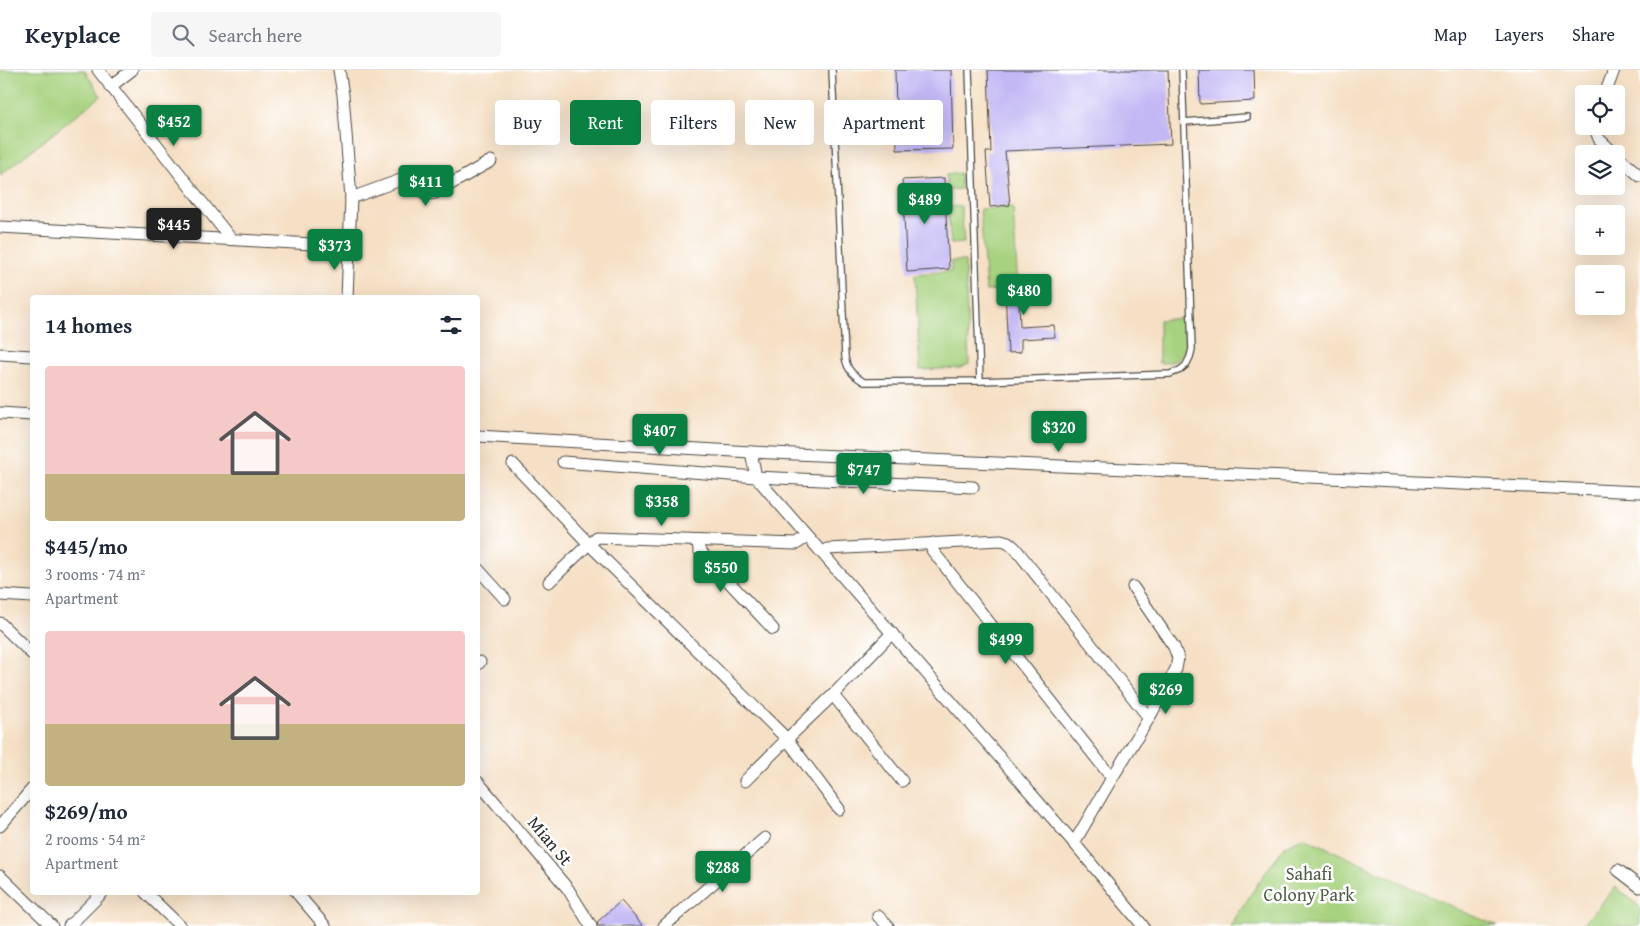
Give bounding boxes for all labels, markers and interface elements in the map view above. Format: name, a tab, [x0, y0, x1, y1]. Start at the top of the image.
search box	[151, 12, 501, 57]
text: Keyplace	[25, 17, 121, 52]
icon: search	[169, 21, 197, 49]
text: Search here	[209, 21, 302, 49]
text: Map	[1434, 21, 1467, 48]
text: Layers	[1495, 21, 1544, 48]
text: Share	[1572, 21, 1615, 48]
map controls	[1575, 85, 1625, 315]
button: locate	[1575, 85, 1625, 135]
chip: Buy	[495, 100, 560, 145]
chip: Rent	[570, 100, 641, 145]
chip: Filters	[651, 100, 735, 145]
chip: New	[745, 100, 814, 145]
chip: Apartment	[824, 100, 943, 145]
pin: $452	[144, 104, 204, 147]
text: $452	[157, 109, 191, 133]
button: layers	[1575, 145, 1625, 195]
pin: $411	[396, 164, 456, 207]
text: $411	[409, 169, 443, 193]
pin: $489	[895, 182, 955, 225]
text: $489	[908, 187, 942, 211]
button: +	[1575, 205, 1625, 255]
pin: $445	[144, 208, 204, 250]
text: $445	[157, 212, 191, 236]
pin: $373	[305, 228, 365, 271]
text: $373	[318, 233, 352, 257]
button: −	[1575, 265, 1625, 315]
pin: $480	[994, 274, 1054, 316]
text: $480	[1007, 278, 1041, 302]
text: 14 homes	[45, 310, 132, 341]
icon: filters	[437, 311, 465, 339]
icon: home	[210, 398, 300, 488]
pin: $320	[1029, 410, 1089, 453]
pin: $407	[630, 414, 690, 456]
text: $320	[1042, 415, 1076, 439]
text: $407	[643, 418, 677, 442]
pin: $747	[834, 452, 894, 495]
text: $747	[847, 457, 881, 481]
pin: $358	[632, 484, 692, 527]
text: $358	[645, 489, 679, 513]
text: $445/mo	[45, 531, 128, 562]
pin: $550	[691, 550, 751, 593]
text: $550	[704, 555, 738, 579]
text: 3 rooms · 74 m²	[45, 562, 145, 586]
text: Apartment	[45, 586, 118, 610]
pin: $499	[976, 622, 1036, 665]
text: $499	[989, 627, 1023, 651]
icon: home	[210, 663, 300, 753]
pin: $269	[1136, 672, 1196, 715]
text: $269	[1149, 677, 1183, 701]
text: $269/mo	[45, 796, 128, 827]
street label: Mian St	[522, 810, 580, 872]
text: 2 rooms · 54 m²	[45, 827, 145, 851]
pin: $288	[693, 850, 753, 893]
text: Apartment	[45, 851, 118, 875]
text: $288	[706, 855, 740, 879]
park label: Sahafi Colony Park	[1264, 860, 1355, 908]

